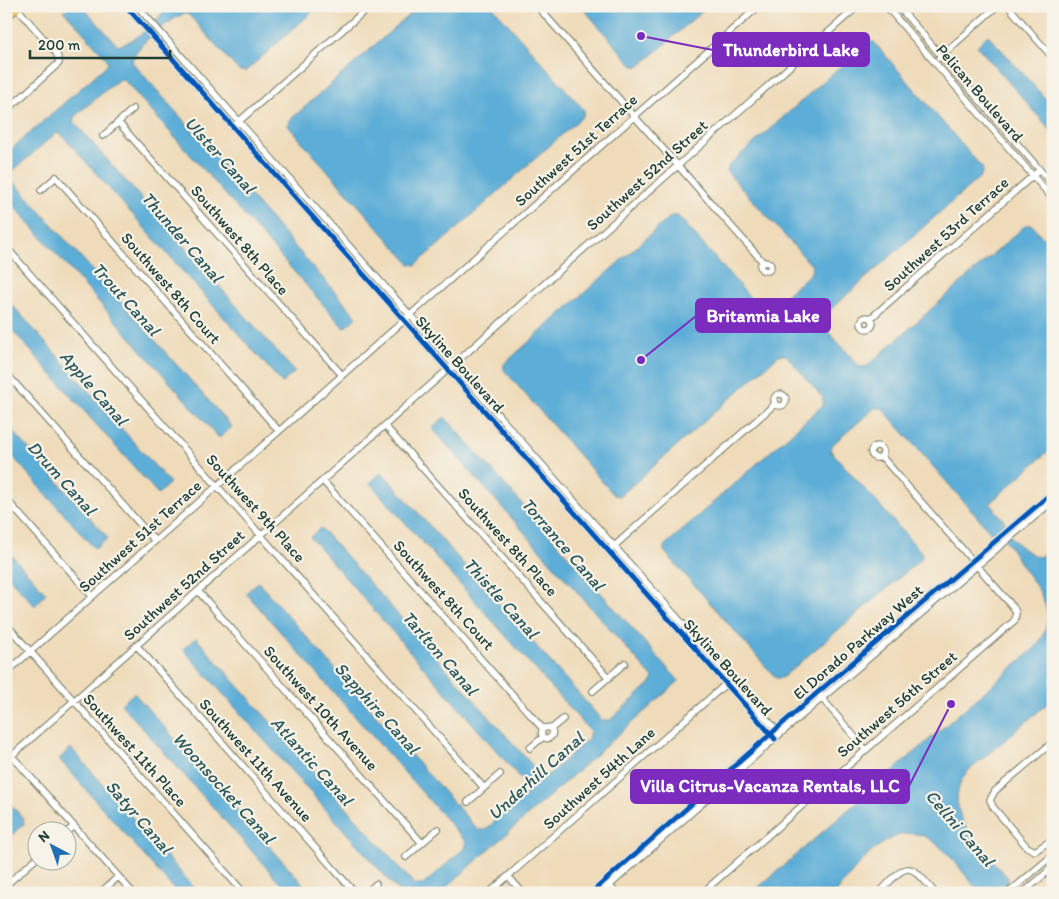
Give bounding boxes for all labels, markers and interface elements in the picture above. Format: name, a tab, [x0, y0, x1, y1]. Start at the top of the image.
scale bar	[30, 28, 170, 60]
callout: Thunderbird Lake	[713, 33, 869, 66]
text: 200 m	[38, 36, 81, 54]
text: Thunderbird Lake	[722, 39, 859, 61]
street label: Pelican Boulevard	[932, 40, 1028, 146]
street label: Southwest 51st Terrace	[511, 90, 641, 210]
water label: Ulster Canal	[180, 112, 262, 199]
street label: Southwest 52nd Street	[583, 116, 711, 234]
street label: Southwest 53rd Terrace	[880, 173, 1013, 295]
street label: Southwest 8th Place	[187, 181, 293, 299]
water label: Thunder Canal	[136, 187, 229, 289]
street label: Southwest 8th Court	[117, 228, 225, 348]
water label: Trout Canal	[87, 258, 166, 342]
callout: Britannia Lake	[696, 299, 830, 332]
text: Britannia Lake	[706, 305, 820, 327]
street label: Skyline Boulevard	[412, 312, 509, 417]
water label: Apple Canal	[55, 346, 134, 432]
water label: Drum Canal	[23, 436, 102, 521]
street label: Southwest 9th Place	[202, 450, 310, 566]
street label: Southwest 51st Terrace	[75, 476, 205, 596]
street label: Southwest 8th Place	[454, 484, 562, 600]
water label: Torrance Canal	[517, 493, 611, 596]
street label: Southwest 52nd Street	[120, 526, 248, 644]
street label: Southwest 8th Court	[390, 536, 498, 654]
water label: Thistle Canal	[459, 553, 545, 645]
street label: El Dorado Parkway West	[789, 580, 927, 704]
water label: Tarlton Canal	[397, 606, 484, 701]
street label: Skyline Boulevard	[680, 615, 777, 720]
street label: Southwest 10th Avenue	[260, 642, 382, 775]
street label: Southwest 56th Street	[833, 647, 961, 761]
water label: Sapphire Canal	[330, 657, 425, 760]
street label: Southwest 11th Place	[79, 690, 191, 810]
street label: Southwest 11th Avenue	[196, 694, 317, 826]
water label: Atlantic Canal	[266, 712, 359, 811]
street label: Southwest 54th Lane	[539, 723, 659, 833]
water label: Underhill Canal	[483, 726, 590, 825]
water label: Woonsocket Canal	[168, 728, 281, 850]
callout: Villa Citrus-Vacanza Rentals, LLC	[631, 770, 909, 803]
water label: Satyr Canal	[101, 775, 178, 860]
text: Villa Citrus-Vacanza Rentals, LLC	[640, 775, 900, 797]
water label: Cellni Canal	[921, 785, 1001, 872]
north arrow	[28, 822, 78, 872]
text: N	[35, 827, 53, 846]

